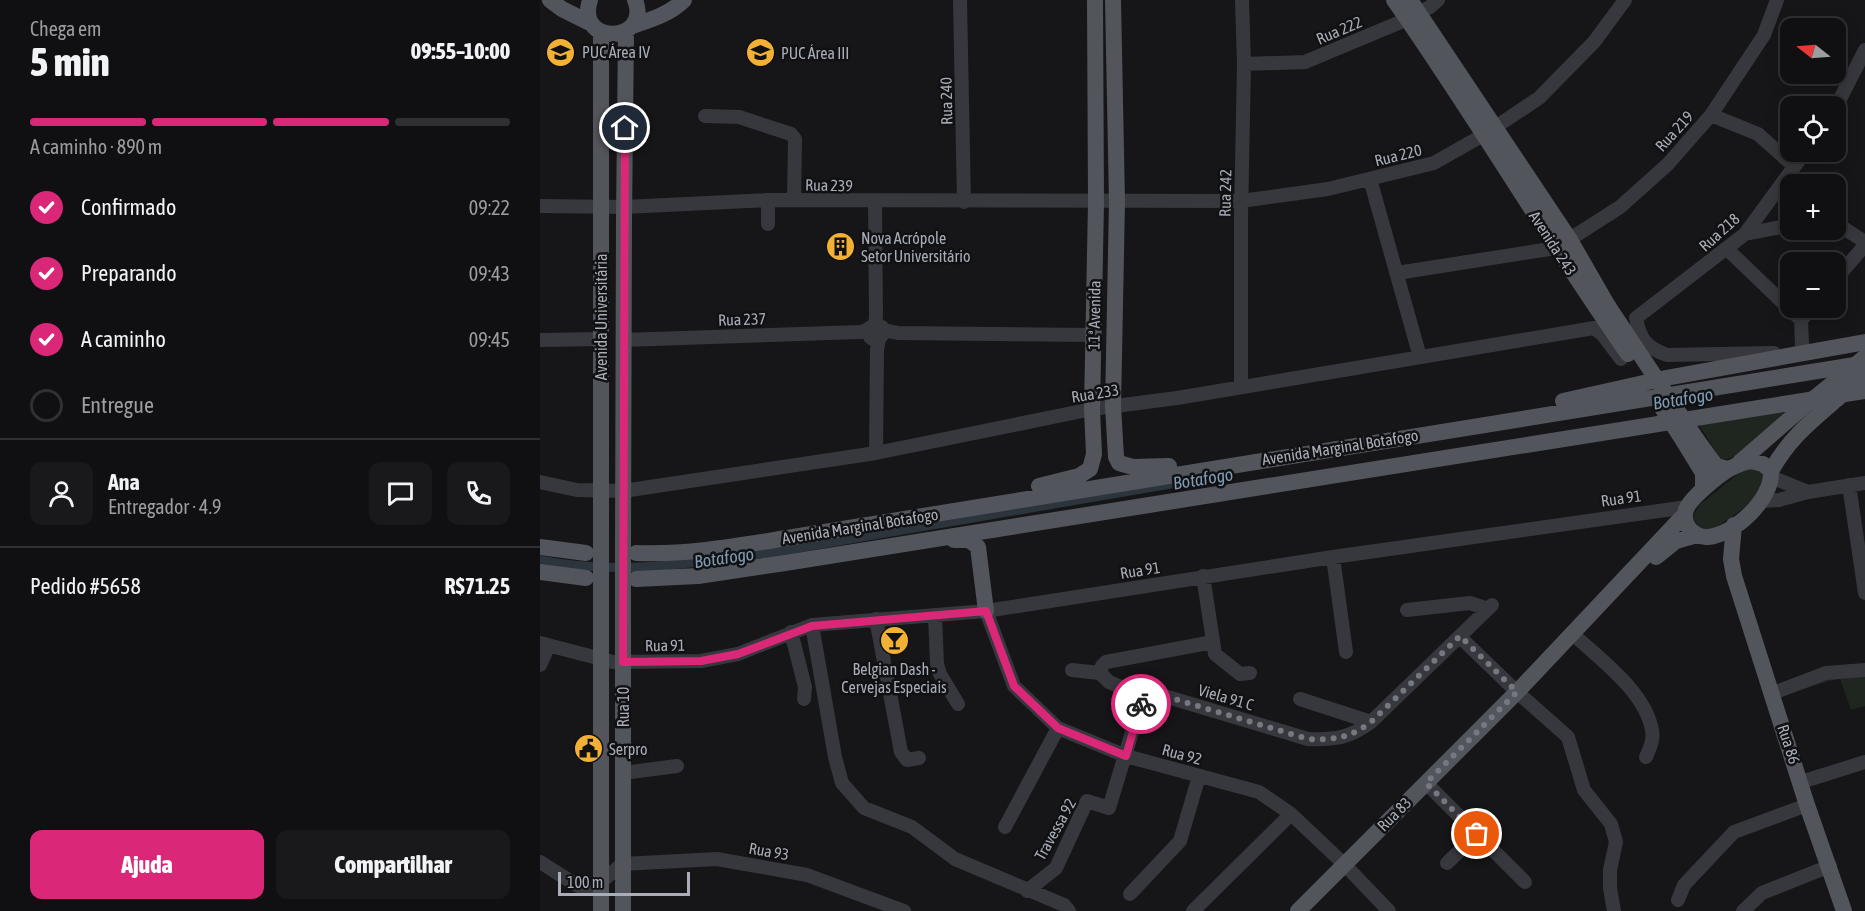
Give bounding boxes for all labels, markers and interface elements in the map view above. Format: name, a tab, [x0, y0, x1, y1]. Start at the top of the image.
street label: Rua 222	[1313, 12, 1365, 48]
text: Chega em	[30, 17, 102, 40]
north arrow	[1780, 18, 1846, 84]
map controls	[1780, 18, 1846, 318]
school or university icon: PUC Área IV	[545, 36, 577, 68]
school or university icon: PUC Área III	[744, 37, 776, 69]
text: 09:55–10:00	[411, 38, 510, 64]
text: 5 min	[30, 40, 110, 84]
place label: PUC Área IV	[582, 43, 650, 61]
place label: PUC Área III	[781, 44, 849, 62]
street label: Rua 240	[937, 77, 955, 125]
button: locate	[1780, 96, 1846, 162]
pin	[599, 102, 650, 153]
street label: Rua 219	[1651, 107, 1697, 155]
icon: home	[608, 111, 641, 144]
text: A caminho · 890 m	[30, 135, 162, 158]
street label: Rua 220	[1373, 140, 1423, 170]
street label: Rua 242	[1216, 169, 1234, 217]
button: +	[1780, 174, 1846, 240]
street label: Rua 239	[805, 176, 853, 194]
icon: check	[30, 191, 63, 224]
text: Confirmado	[81, 194, 176, 220]
text: 09:22	[469, 196, 510, 219]
street label: Avenida 243	[1526, 208, 1580, 278]
street label: Rua 218	[1695, 209, 1743, 255]
place label: Nova Acrópole Setor Universitário	[861, 229, 970, 265]
building icon: Nova Acrópole Setor Universitário	[824, 231, 856, 263]
button: −	[1780, 252, 1846, 318]
street label: Avenida Universitária	[592, 254, 610, 380]
icon: check	[30, 257, 63, 290]
text: Preparando	[81, 260, 177, 286]
text: 09:43	[469, 262, 510, 285]
street label: 11ª Avenida	[1084, 280, 1104, 350]
street label: Rua 237	[718, 309, 766, 329]
icon: check	[30, 323, 63, 356]
text: A caminho	[81, 326, 166, 352]
text: 09:45	[469, 328, 510, 351]
street label: Rua 233	[1070, 380, 1120, 406]
water label: Botafogo	[1651, 383, 1714, 414]
text: Entregue	[81, 392, 154, 418]
street label: Avenida Marginal Botafogo	[1261, 426, 1420, 469]
button: person	[30, 462, 93, 525]
button: chat	[369, 462, 432, 525]
button: phone	[447, 462, 510, 525]
water label: Botafogo	[1171, 463, 1234, 494]
text: Ana	[108, 469, 140, 495]
street label: Rua 91	[1600, 486, 1642, 510]
text: Entregador · 4.9	[108, 495, 221, 518]
street label: Avenida Marginal Botafogo	[781, 505, 940, 548]
water label: Botafogo	[693, 543, 755, 572]
street label: Rua 91	[1119, 558, 1161, 582]
text: Pedido #5658	[30, 573, 141, 599]
text: R$71.25	[444, 573, 510, 599]
bar icon: Belgian Dash - Cervejas Especiais	[878, 625, 910, 657]
street label: Rua 91	[645, 636, 685, 654]
place label: Belgian Dash - Cervejas Especiais	[841, 660, 947, 697]
courier	[1111, 674, 1171, 734]
street label: Viela 91 C	[1196, 680, 1256, 714]
street label: Rua 10	[614, 687, 632, 727]
icon: bike	[1125, 688, 1158, 721]
street label: Rua 86	[1774, 722, 1804, 766]
public building icon: Serpro	[572, 733, 604, 765]
place label: Serpro	[609, 740, 648, 759]
street label: Rua 92	[1160, 740, 1204, 768]
street label: Rua 83	[1373, 793, 1415, 835]
street label: Travessa 92	[1031, 795, 1079, 863]
pin	[1451, 808, 1502, 859]
icon: bag	[1460, 817, 1493, 850]
button: Ajuda	[30, 830, 264, 899]
button: Compartilhar	[276, 830, 510, 899]
street label: Rua 93	[748, 839, 790, 863]
scale bar	[558, 869, 690, 896]
text: 100 m	[567, 873, 603, 891]

